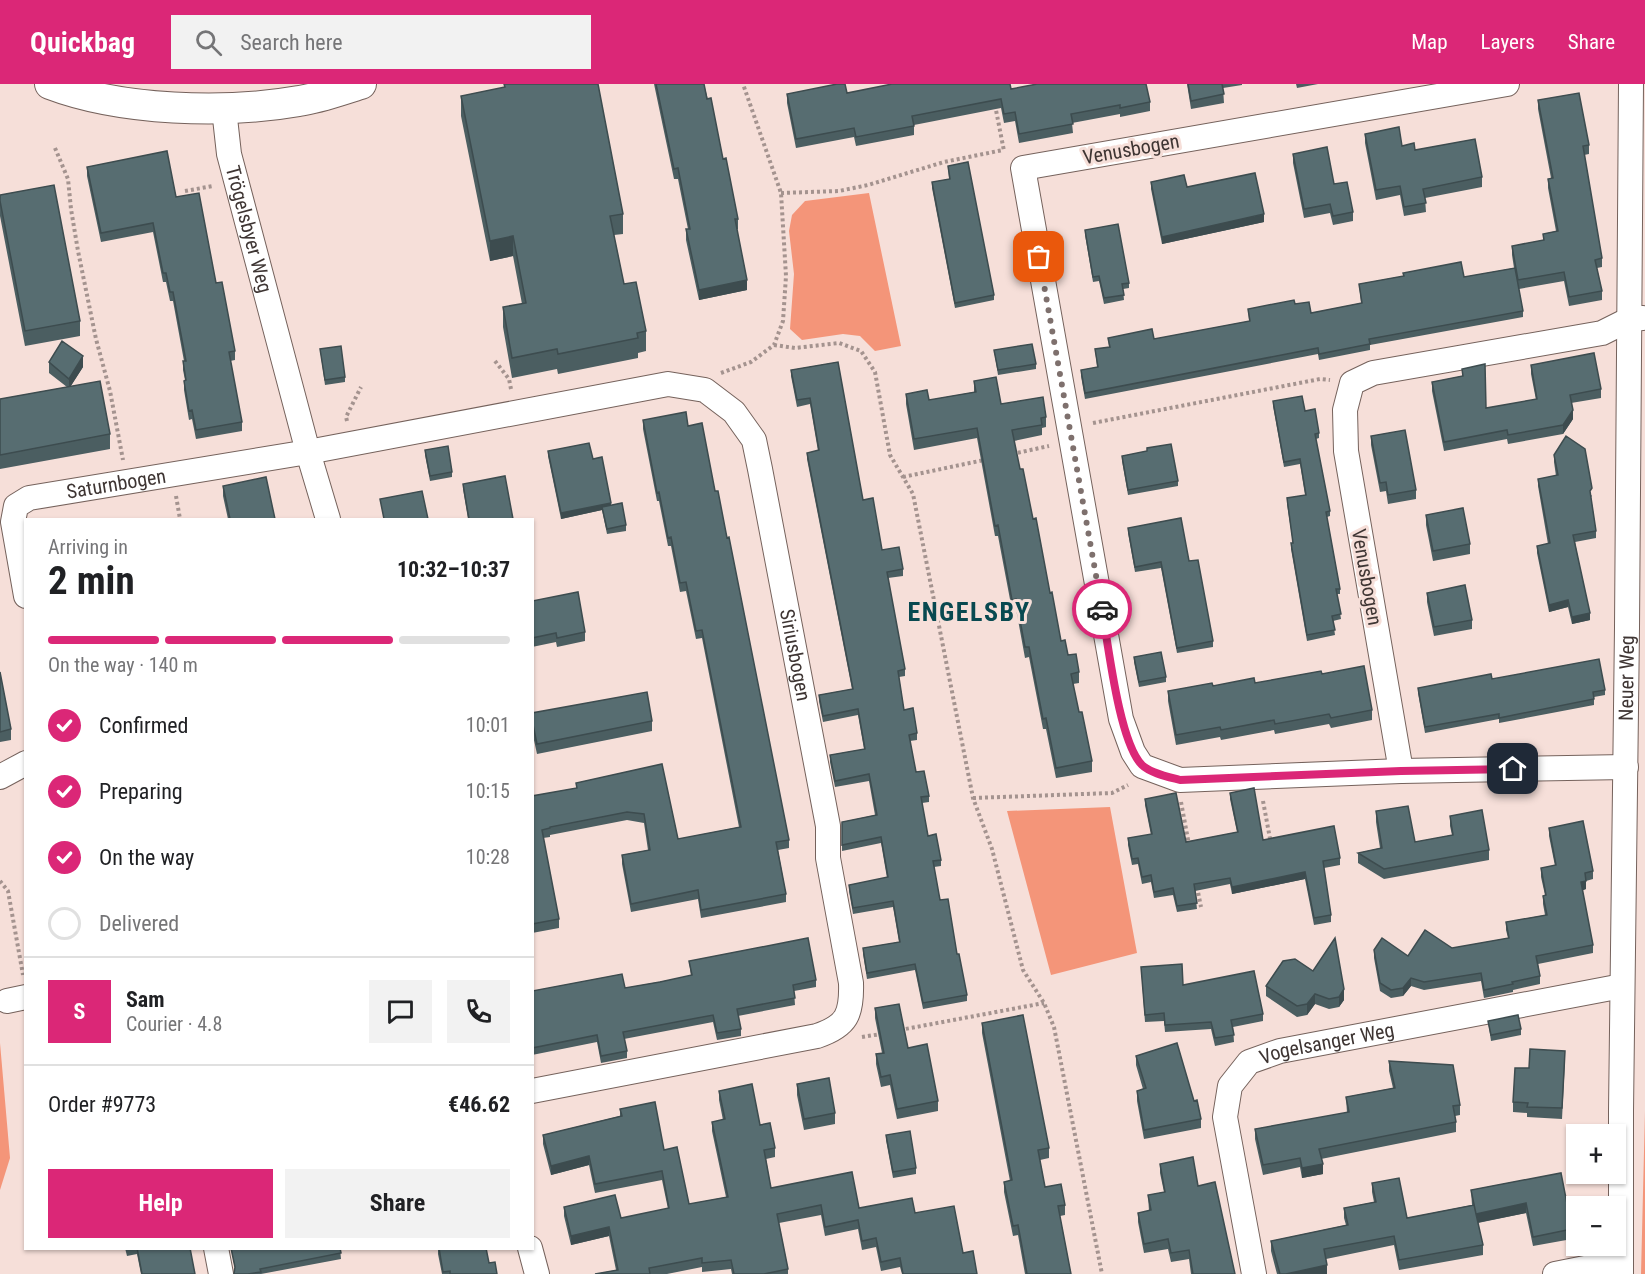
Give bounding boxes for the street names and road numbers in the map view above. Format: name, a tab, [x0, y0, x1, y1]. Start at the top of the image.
street label: Venusbogen	[1081, 129, 1181, 169]
street label: Trögelsbyer Weg	[221, 163, 277, 295]
street label: Saturnbogen	[65, 464, 168, 504]
street label: Venusbogen	[1347, 527, 1387, 627]
street label: Siriusbogen	[775, 607, 816, 703]
street label: Neuer Weg	[1614, 635, 1639, 721]
street label: Vogelsanger Weg	[1256, 1018, 1396, 1069]

